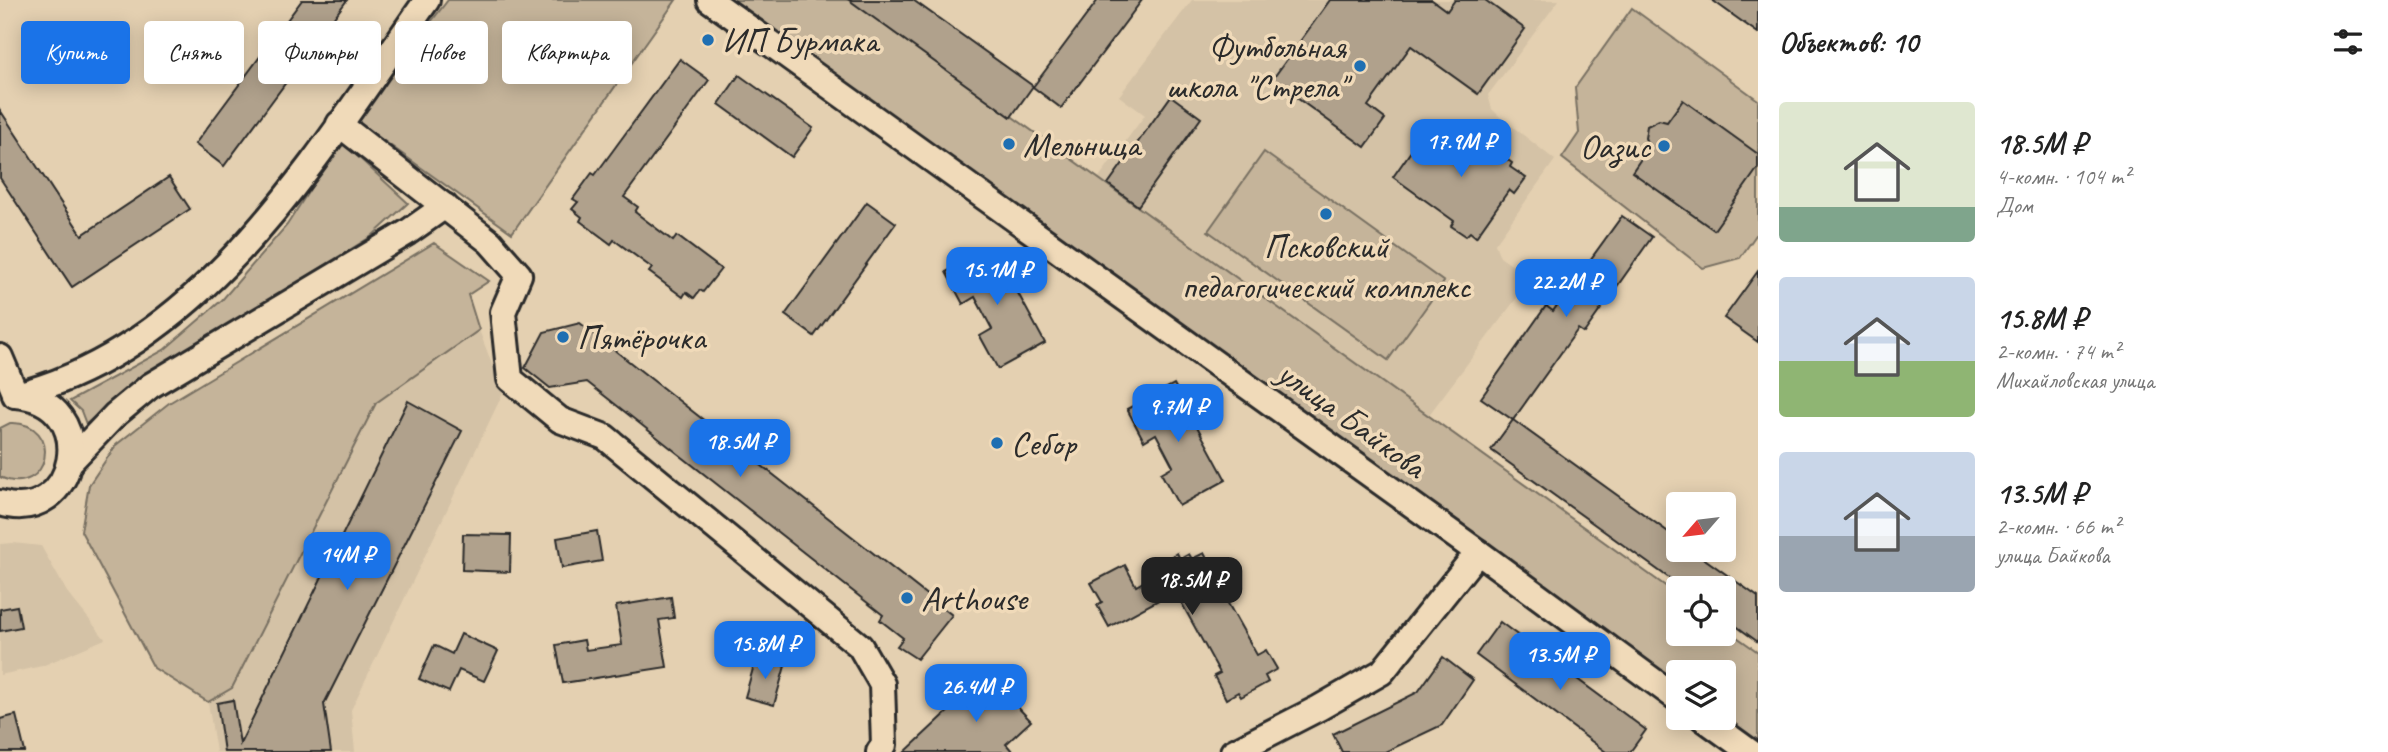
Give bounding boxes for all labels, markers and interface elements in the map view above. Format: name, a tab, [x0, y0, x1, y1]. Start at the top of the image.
place label: ИП Бурмака	[722, 18, 880, 63]
chip: Купить	[21, 21, 130, 84]
chip: Снять	[144, 21, 244, 84]
chip: Фильтры	[258, 21, 381, 84]
chip: Новое	[395, 21, 488, 84]
chip: Квартира	[502, 21, 632, 84]
text: Объектов: 10	[1779, 23, 1918, 61]
icon: filters	[2329, 23, 2367, 61]
place label: Футбольная школа "Стрела"	[1166, 24, 1353, 109]
marker: ИП Бурмака	[700, 32, 716, 48]
marker: Футбольная школа "Стрела"	[1352, 58, 1368, 74]
pin: 17.9M ₽	[1396, 120, 1526, 179]
place label: Мельница	[1023, 122, 1143, 167]
place label: Оазис	[1580, 124, 1652, 169]
text: 18.5M ₽	[1996, 124, 2087, 162]
text: 17.9M ₽	[1426, 127, 1496, 156]
icon: home	[1835, 130, 1919, 214]
marker: Мельница	[1001, 136, 1017, 152]
marker: Оазис	[1656, 138, 1672, 154]
text: 4-комн. · 104 m²	[1996, 162, 2130, 191]
text: Дом	[1996, 191, 2033, 220]
marker: Псковский педагогический комплекс	[1318, 206, 1334, 222]
place label: Псковский педагогический комплекс	[1182, 224, 1471, 309]
pin: 15.1M ₽	[932, 247, 1062, 307]
text: 15.1M ₽	[962, 255, 1032, 284]
pin: 22.2M ₽	[1501, 260, 1631, 319]
text: 22.2M ₽	[1531, 267, 1601, 296]
text: 15.8M ₽	[1996, 299, 2087, 337]
icon: home	[1835, 305, 1919, 389]
place label: Пятёрочка	[577, 315, 707, 360]
marker: Пятёрочка	[555, 329, 571, 345]
text: 2-комн. · 74 m²	[1996, 337, 2120, 366]
street label: улица Байкова	[1267, 349, 1436, 490]
text: Михайловская улица	[1996, 366, 2154, 395]
pin: 9.7M ₽	[1121, 384, 1235, 444]
text: 9.7M ₽	[1148, 392, 1208, 421]
pin: 18.5M ₽	[675, 420, 805, 479]
place label: Себор	[1011, 421, 1077, 466]
text: 18.5M ₽	[705, 427, 775, 456]
marker: Себор	[989, 435, 1005, 451]
text: 13.5M ₽	[1996, 474, 2087, 512]
icon: home	[1835, 480, 1919, 564]
north arrow	[1666, 492, 1736, 562]
map controls	[1666, 492, 1736, 730]
text: 2-комн. · 66 m²	[1996, 512, 2120, 541]
pin: 14M ₽	[298, 532, 396, 592]
text: 14M ₽	[320, 540, 374, 569]
text: улица Байкова	[1996, 541, 2110, 570]
pin: 18.5M ₽	[1127, 558, 1257, 617]
text: 18.5M ₽	[1157, 565, 1227, 594]
place label: Arthouse	[921, 576, 1030, 621]
button: locate	[1666, 576, 1736, 646]
marker: Arthouse	[899, 590, 915, 606]
pin: 15.8M ₽	[700, 622, 830, 681]
text: 15.8M ₽	[730, 629, 800, 658]
pin: 13.5M ₽	[1495, 632, 1625, 692]
text: 13.5M ₽	[1525, 640, 1595, 669]
button: layers	[1666, 660, 1736, 730]
pin: 26.4M ₽	[911, 664, 1041, 724]
text: 26.4M ₽	[941, 672, 1011, 701]

